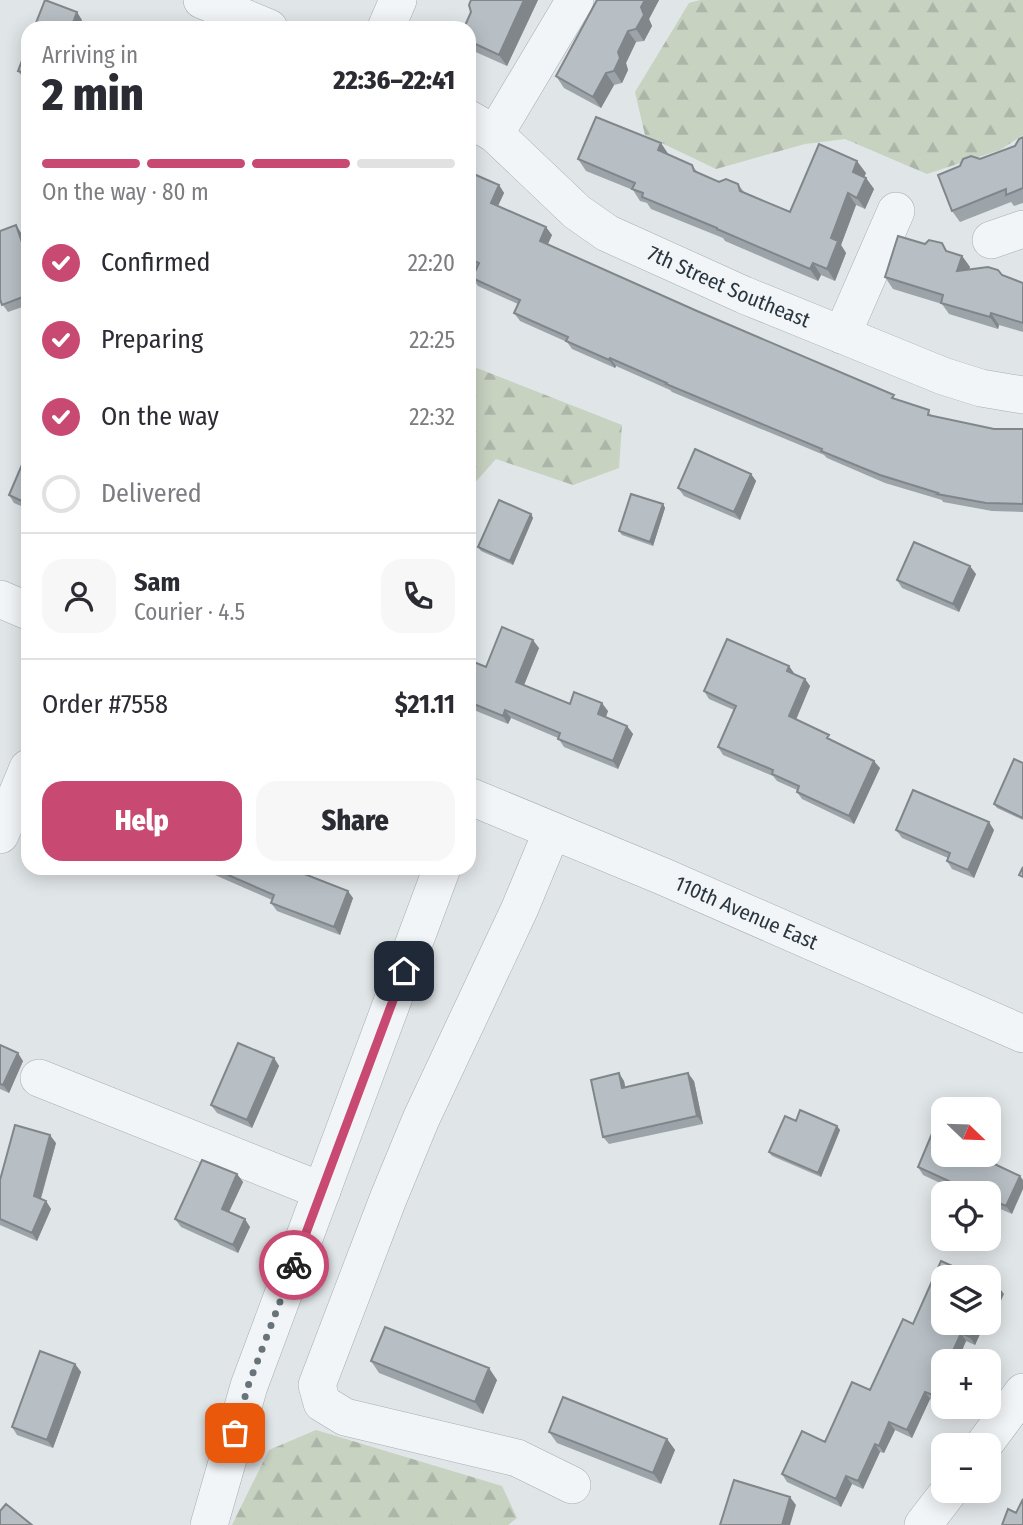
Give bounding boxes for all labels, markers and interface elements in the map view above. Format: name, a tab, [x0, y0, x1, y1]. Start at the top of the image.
text: Arriving in	[42, 41, 138, 69]
text: 22:36–22:41	[333, 65, 455, 96]
text: 2 min	[42, 67, 144, 122]
text: On the way · 80 m	[42, 178, 209, 206]
street label: 7th Street Southeast	[643, 240, 814, 334]
icon: check	[42, 244, 80, 282]
text: Confirmed	[101, 247, 211, 278]
text: 22:20	[408, 249, 455, 277]
icon: check	[42, 321, 80, 359]
text: Preparing	[101, 324, 203, 355]
text: 22:25	[409, 326, 455, 354]
icon: check	[42, 398, 80, 436]
text: On the way	[101, 401, 219, 432]
text: 22:32	[409, 403, 455, 431]
text: Delivered	[101, 478, 202, 509]
button: person	[42, 559, 116, 633]
button: phone	[381, 559, 455, 633]
text: Sam	[134, 567, 180, 598]
text: Courier · 4.5	[134, 598, 245, 626]
text: Order #7558	[42, 689, 168, 720]
text: $21.11	[395, 689, 455, 720]
button: Help	[42, 781, 242, 861]
button: Share	[256, 781, 455, 861]
street label: 110th Avenue East	[671, 870, 822, 956]
pin	[374, 941, 434, 1001]
icon: home	[385, 952, 423, 990]
north arrow	[931, 1097, 1001, 1167]
map controls	[931, 1097, 1001, 1503]
button: locate	[931, 1181, 1001, 1251]
courier	[259, 1230, 329, 1300]
icon: bike	[275, 1246, 313, 1284]
button: layers	[931, 1265, 1001, 1335]
button: +	[931, 1349, 1001, 1419]
pin	[205, 1403, 265, 1463]
icon: bag	[216, 1414, 254, 1452]
button: −	[931, 1433, 1001, 1503]

